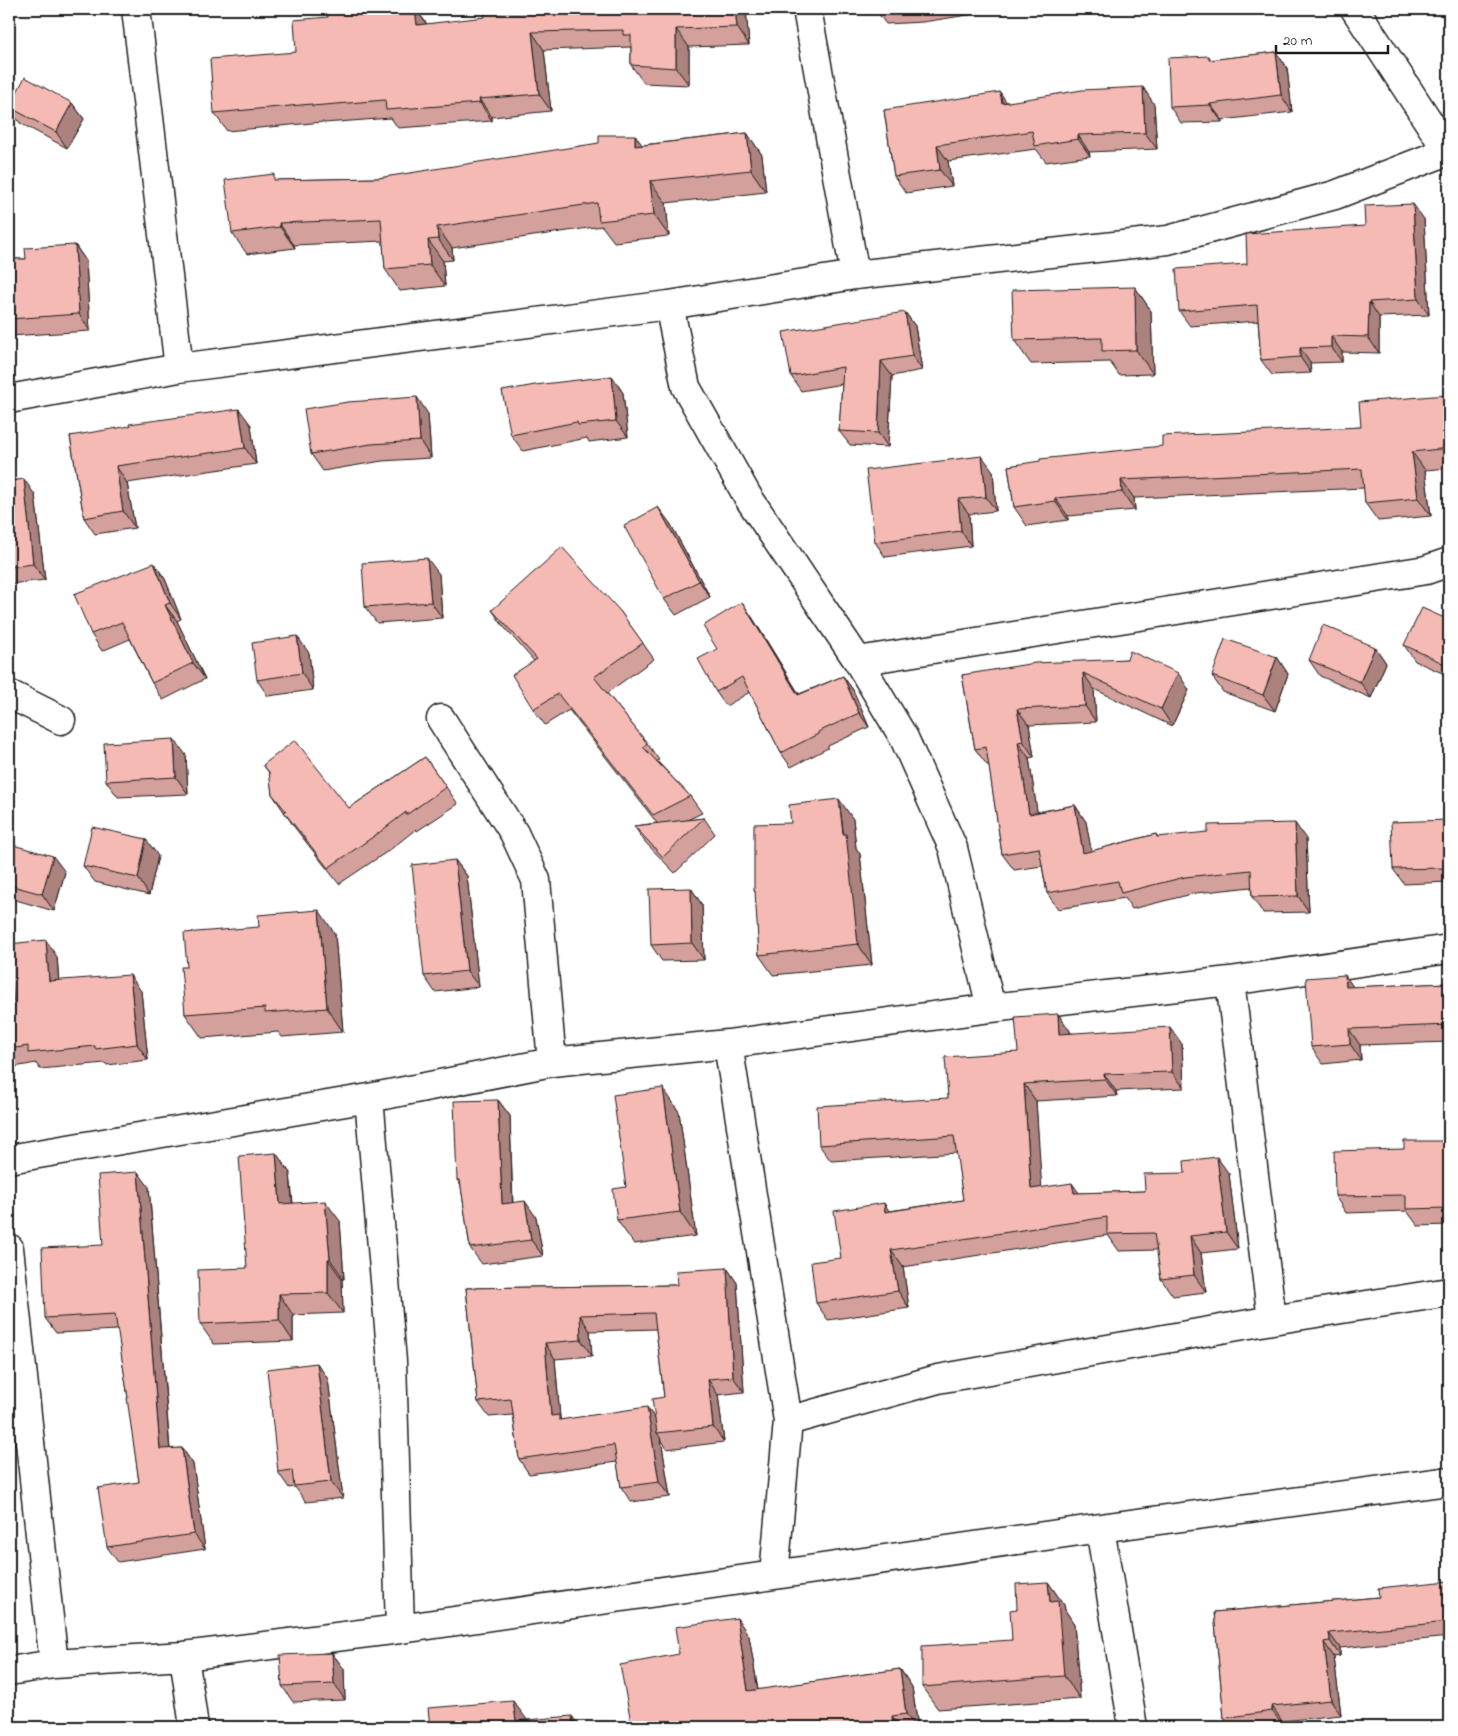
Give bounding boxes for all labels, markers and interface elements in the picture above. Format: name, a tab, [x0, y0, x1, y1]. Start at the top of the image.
scale bar	[1276, 22, 1388, 54]
text: 20 m	[1283, 30, 1313, 52]

